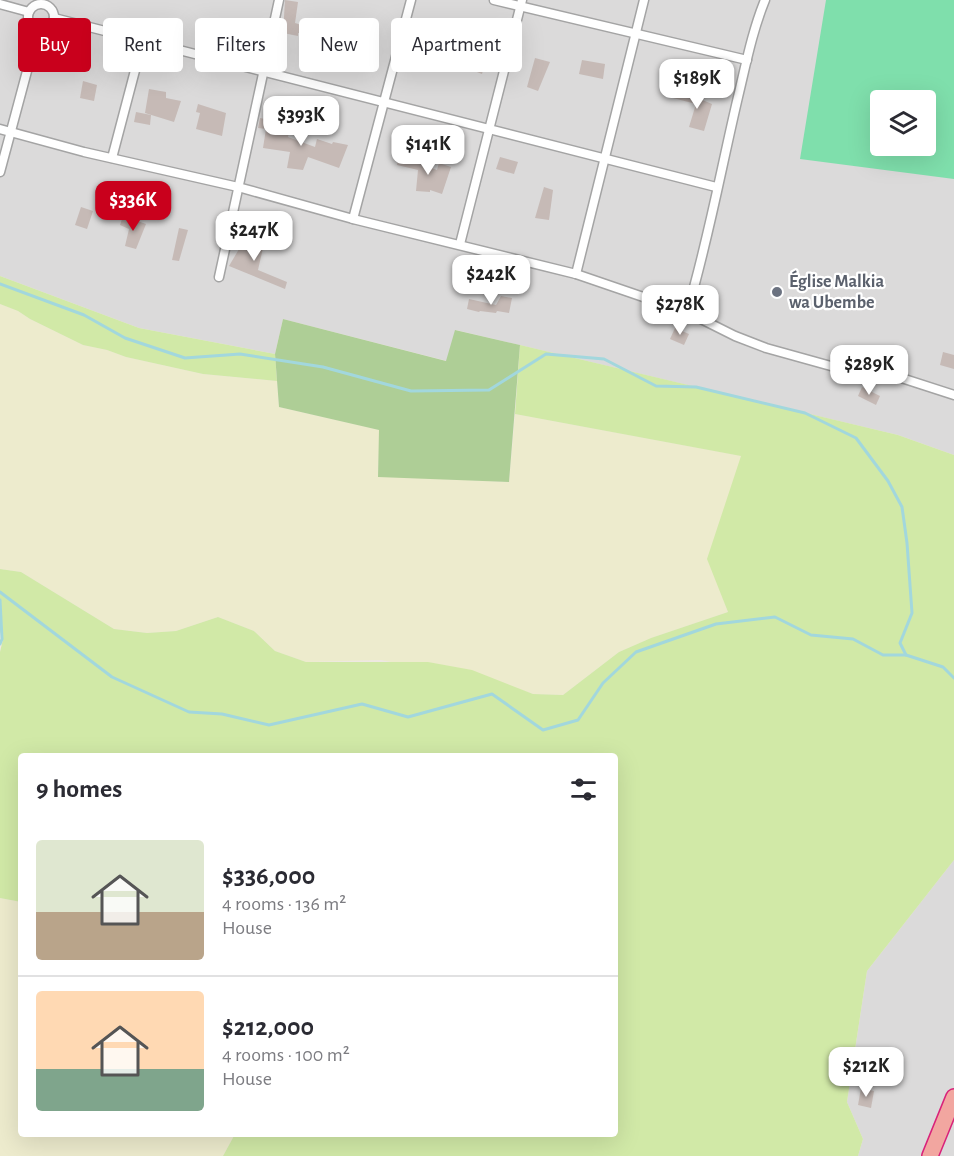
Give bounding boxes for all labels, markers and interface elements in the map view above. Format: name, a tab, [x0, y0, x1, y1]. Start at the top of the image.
chip: Buy	[18, 18, 91, 72]
chip: Rent	[103, 18, 183, 72]
chip: Filters	[195, 18, 287, 72]
chip: New	[299, 18, 379, 72]
chip: Apartment	[391, 18, 522, 72]
pin: $189K	[655, 59, 739, 110]
text: $189K	[673, 68, 721, 88]
map controls	[870, 90, 936, 156]
button: layers	[870, 90, 936, 156]
pin: $393K	[259, 96, 343, 147]
text: $393K	[277, 105, 325, 125]
pin: $141K	[386, 125, 470, 176]
text: $141K	[405, 134, 451, 154]
pin: $336K	[91, 181, 175, 232]
text: $336K	[109, 190, 157, 210]
pin: $247K	[212, 211, 296, 262]
text: $247K	[230, 220, 278, 240]
pin: $242K	[449, 255, 533, 306]
text: $242K	[466, 264, 516, 284]
place label: Église Malkia wa Ubembe	[789, 270, 884, 312]
pin: $278K	[638, 285, 722, 336]
marker: Église Malkia wa Ubembe	[770, 285, 784, 299]
text: $278K	[656, 294, 704, 314]
pin: $289K	[827, 345, 911, 396]
text: $289K	[844, 354, 894, 374]
icon: filters	[567, 773, 600, 806]
text: 9 homes	[36, 776, 122, 802]
text: $336,000	[222, 863, 315, 889]
icon: home	[84, 864, 156, 936]
text: 4 rooms · 136 m²	[222, 894, 346, 914]
text: House	[222, 918, 272, 938]
text: $212,000	[222, 1014, 314, 1040]
icon: home	[84, 1015, 156, 1087]
text: 4 rooms · 100 m²	[222, 1045, 350, 1065]
pin: $212K	[824, 1047, 908, 1098]
text: $212K	[843, 1056, 889, 1076]
text: House	[222, 1069, 272, 1089]

